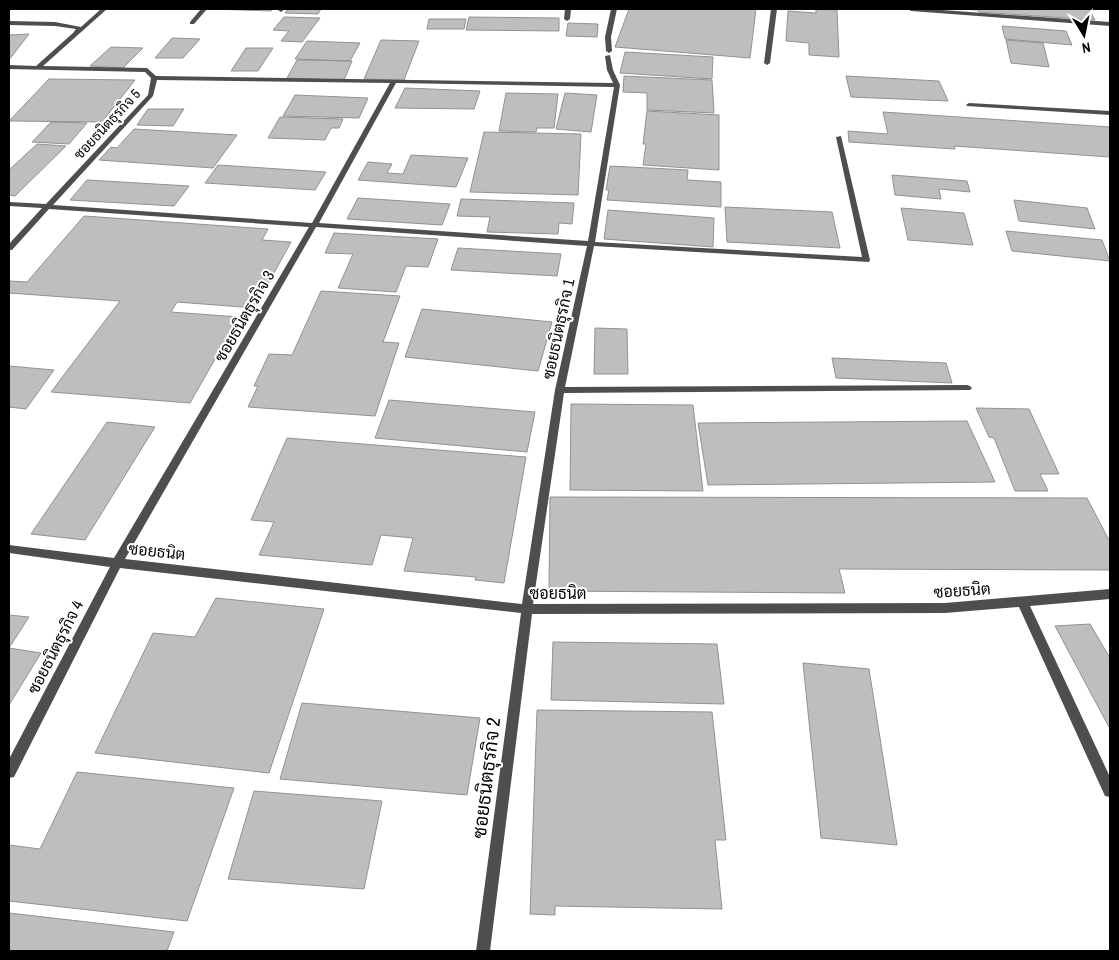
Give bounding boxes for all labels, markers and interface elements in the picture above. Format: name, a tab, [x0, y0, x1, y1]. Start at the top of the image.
north arrow	[1059, 10, 1109, 60]
text: N	[1081, 38, 1092, 57]
street label: ซอยธนิตธุรกิจ 5	[70, 85, 145, 164]
street label: ซอยธนิตธุรกิจ 3	[209, 266, 280, 366]
street label: ซอยธนิตธุรกิจ 1	[537, 276, 581, 382]
street label: ซอยธนิต	[128, 537, 186, 565]
street label: ซอยธนิต	[933, 577, 991, 603]
street label: ซอยธนิต	[530, 582, 586, 604]
street label: ซอยธนิตธุรกิจ 4	[22, 596, 89, 698]
street label: ซอยธนิตธุรกิจ 2	[466, 716, 506, 840]

